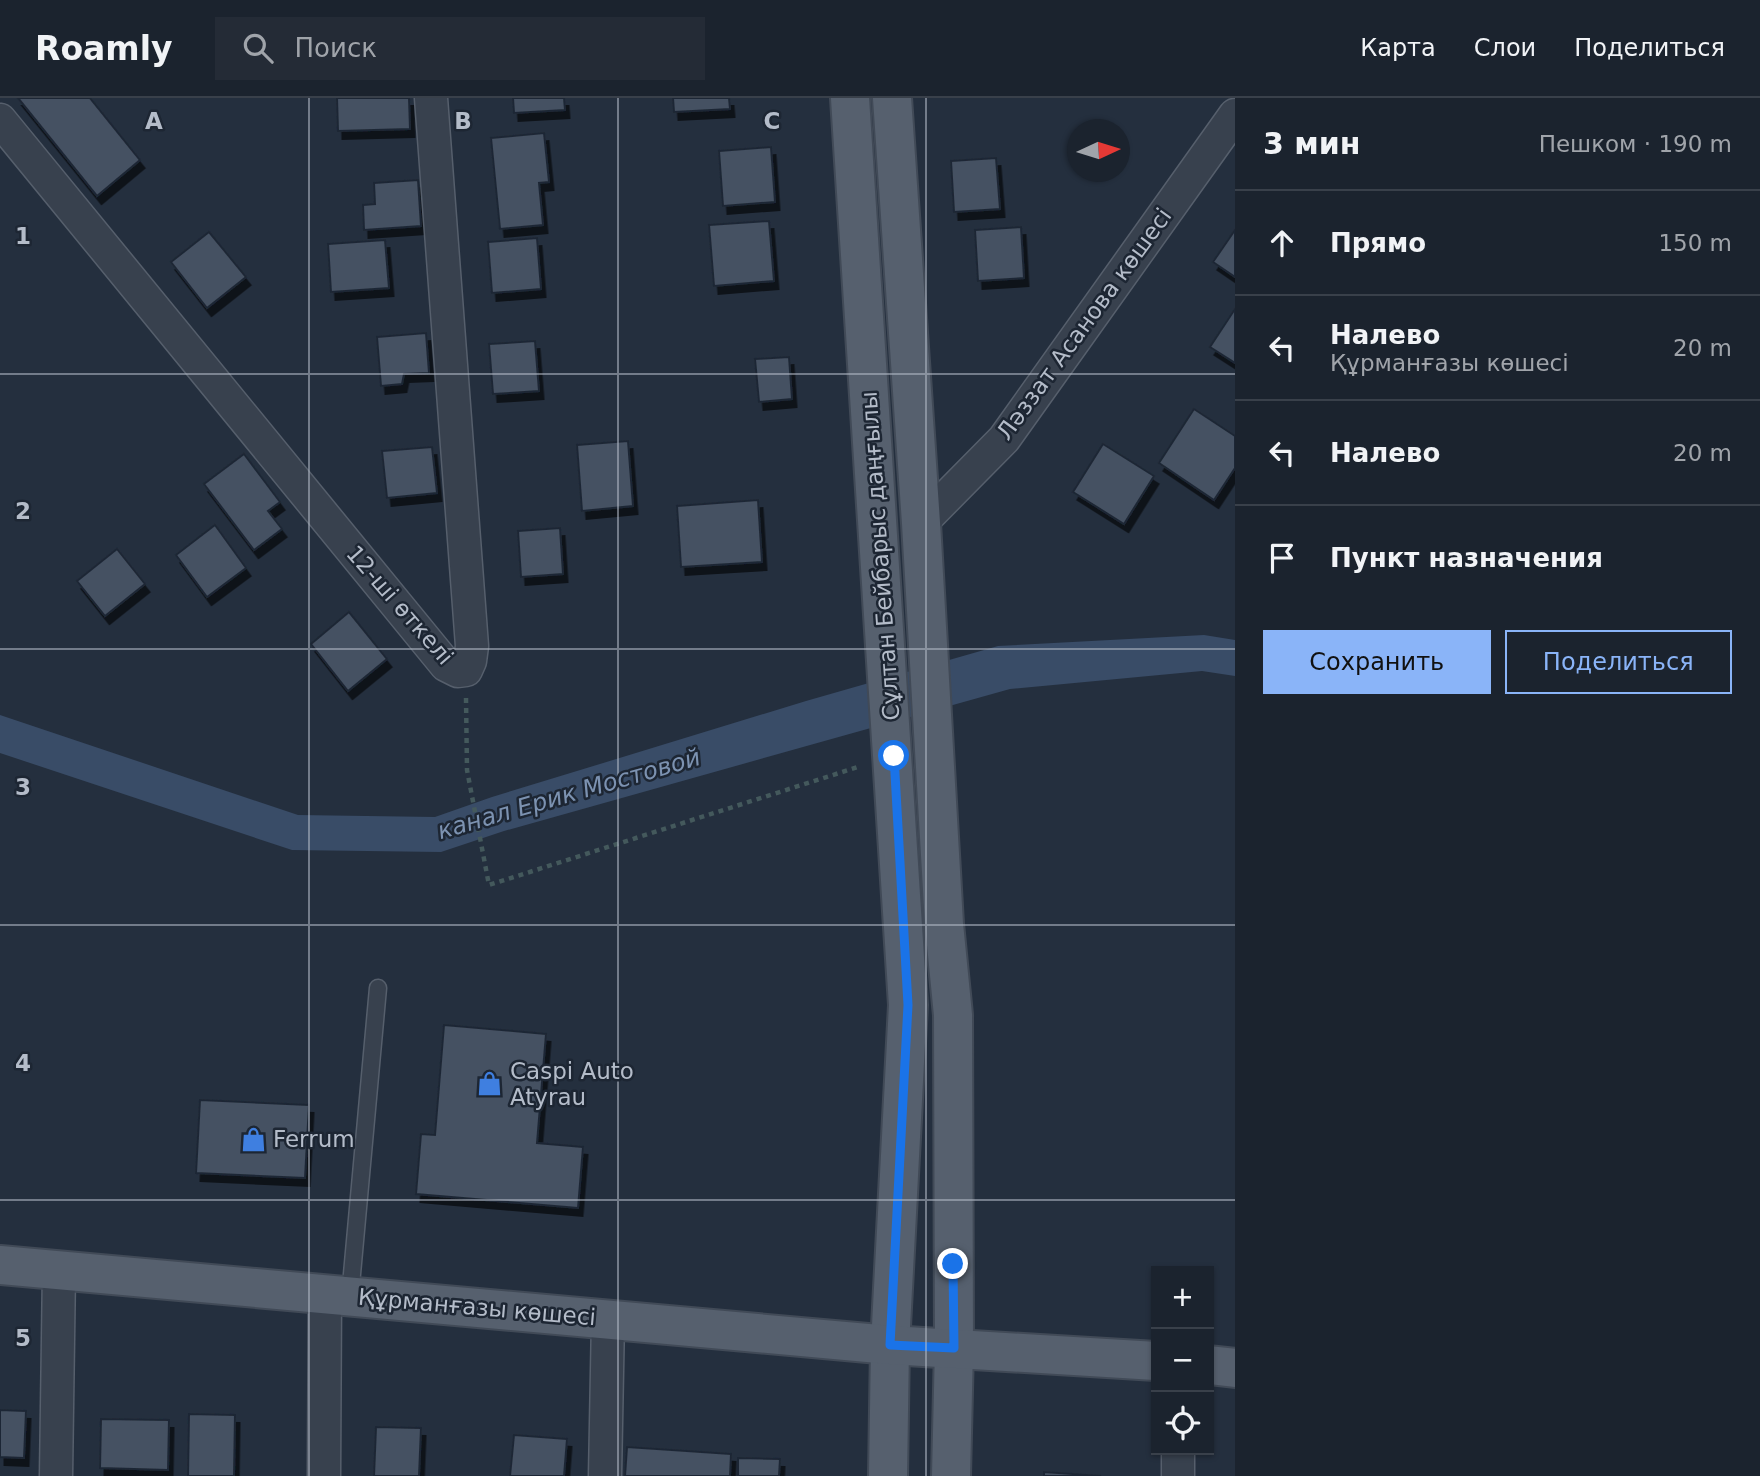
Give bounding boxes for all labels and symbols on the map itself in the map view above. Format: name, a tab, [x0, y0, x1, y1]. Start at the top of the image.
text: A	[145, 108, 163, 134]
text: B	[454, 108, 472, 134]
text: C	[764, 108, 780, 134]
north arrow	[1067, 119, 1130, 182]
street label: Ләззат Асанова көшесі	[991, 203, 1177, 445]
text: 1	[15, 223, 31, 249]
street label: Сұлтан Бейбарыс даңғылы	[856, 391, 904, 721]
text: 2	[15, 498, 31, 524]
street label: 12-ші өткелі	[341, 540, 459, 670]
route start	[878, 740, 909, 771]
water label: канал Ерик Мостовой	[434, 743, 704, 845]
text: 3	[15, 774, 31, 800]
text: 4	[15, 1050, 31, 1076]
place label: Caspi Auto Atyrau	[510, 1058, 634, 1110]
shop icon: Caspi Auto Atyrau	[476, 1070, 504, 1098]
shop icon: Ferrum	[239, 1125, 267, 1153]
place label: Ferrum	[273, 1126, 355, 1152]
route end	[937, 1248, 968, 1279]
street label: Құрманғазы көшесі	[357, 1284, 597, 1330]
text: 5	[15, 1325, 31, 1351]

